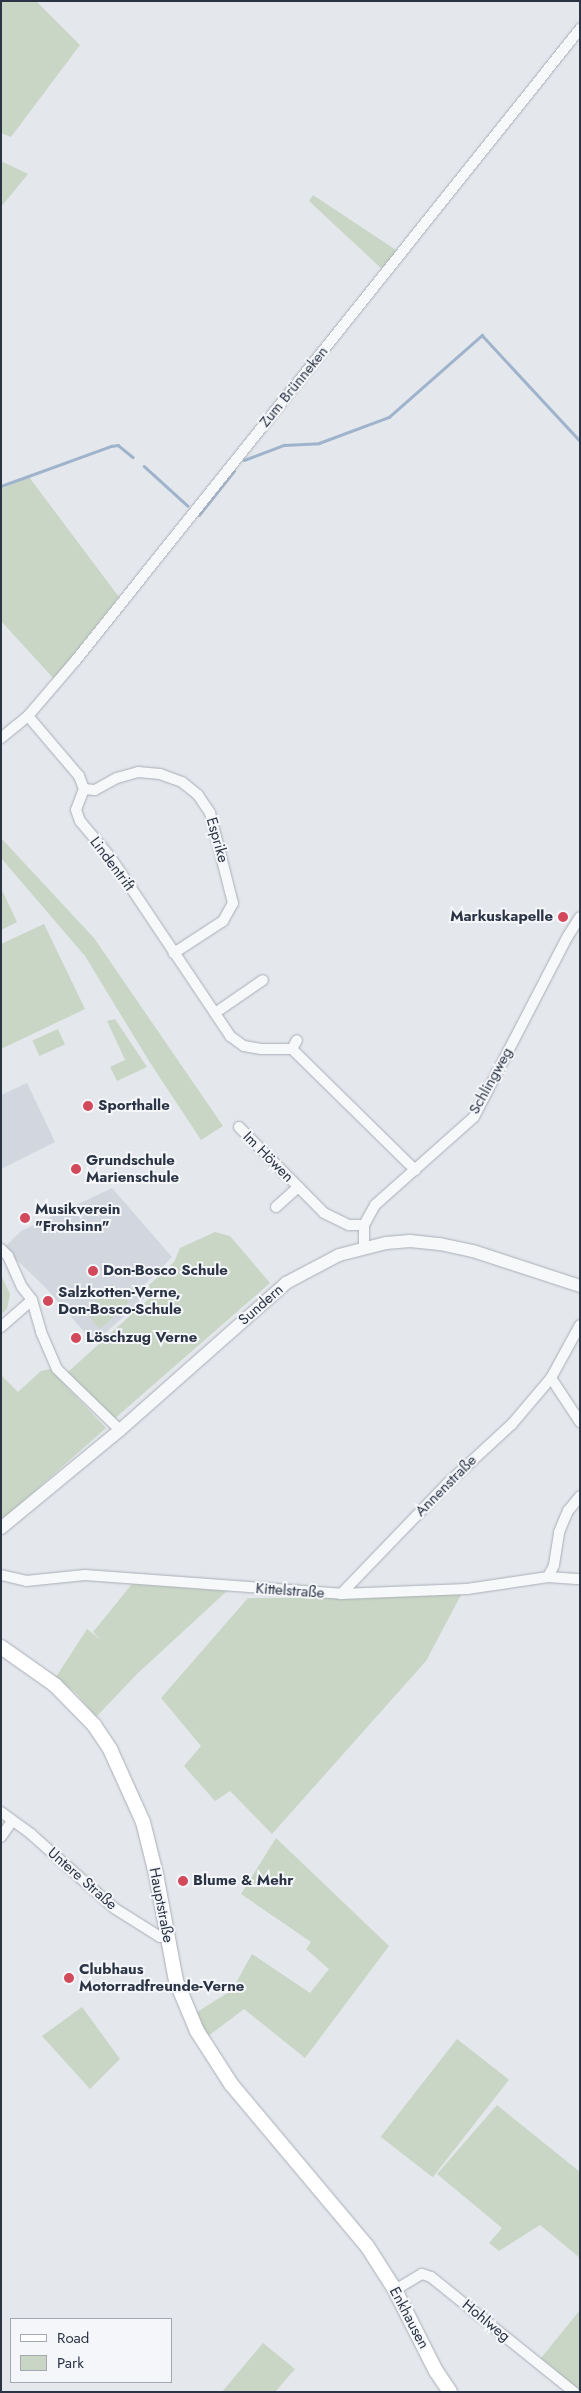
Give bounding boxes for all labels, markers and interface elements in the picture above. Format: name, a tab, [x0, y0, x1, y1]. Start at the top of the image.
street label: Zum Brünneken	[256, 343, 332, 431]
street label: Esprike	[202, 815, 232, 865]
street label: Lindentrift	[86, 833, 138, 895]
place label: Markuskapelle	[450, 908, 553, 926]
marker: Markuskapelle	[557, 911, 569, 923]
street label: Schlingweg	[465, 1045, 517, 1117]
place label: Sporthalle	[98, 1097, 170, 1115]
marker: Sporthalle	[82, 1100, 94, 1112]
street label: Im Höwen	[239, 1128, 297, 1186]
place label: Grundschule Marienschule	[86, 1151, 179, 1186]
marker: Grundschule Marienschule	[70, 1163, 82, 1175]
place label: Musikverein "Frohsinn"	[35, 1200, 120, 1235]
marker: Musikverein "Frohsinn"	[19, 1212, 31, 1224]
place label: Don-Bosco Schule	[103, 1262, 228, 1280]
marker: Don-Bosco Schule	[87, 1265, 99, 1277]
street label: Sundern	[235, 1281, 287, 1329]
place label: Salzkotten-Verne, Don-Bosco-Schule	[58, 1283, 182, 1318]
marker: Salzkotten-Verne, Don-Bosco-Schule	[42, 1295, 54, 1307]
place label: Löschzug Verne	[86, 1329, 197, 1347]
marker: Löschzug Verne	[70, 1332, 82, 1344]
street label: Annenstraße	[412, 1452, 480, 1520]
street label: Kittelstraße	[255, 1580, 325, 1602]
street label: Untere Straße	[44, 1844, 120, 1914]
street label: Hauptstraße	[145, 1866, 177, 1944]
place label: Blume & Mehr	[193, 1872, 293, 1890]
marker: Blume & Mehr	[177, 1875, 189, 1887]
place label: Clubhaus Motorradfreunde-Verne	[79, 1960, 244, 1995]
marker: Clubhaus Motorradfreunde-Verne	[63, 1972, 75, 1984]
street label: Enkhausen	[385, 2284, 433, 2352]
street label: Hohlweg	[458, 2296, 514, 2346]
legend	[10, 2318, 172, 2383]
text: Road	[57, 2327, 89, 2349]
text: Park	[57, 2352, 84, 2374]

